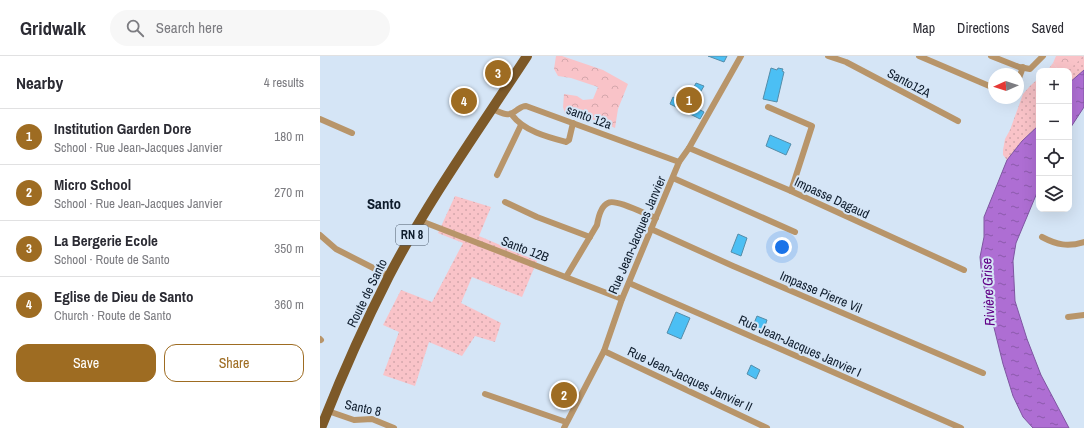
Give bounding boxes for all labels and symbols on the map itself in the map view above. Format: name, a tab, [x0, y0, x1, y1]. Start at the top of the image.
pin: 3	[485, 58, 511, 88]
street label: Santo12A	[884, 65, 934, 102]
north arrow	[988, 68, 1024, 104]
pin: 1	[676, 85, 702, 115]
pin: 4	[451, 86, 477, 116]
street label: santo 12a	[564, 101, 614, 133]
street label: Rue Jean-Jacques Janvier	[604, 173, 670, 297]
street label: Impasse Dagaud	[792, 173, 872, 223]
district label: Santo	[367, 193, 401, 214]
road number: RN 8	[396, 225, 428, 245]
street label: Santo 12B	[499, 232, 551, 266]
your location	[772, 237, 792, 257]
street label: Route de Santo	[343, 256, 391, 330]
water label: Rivière Grise	[977, 257, 999, 327]
street label: Impasse Pierre Vil	[777, 267, 865, 317]
street label: Rue Jean-Jacques Janvier I	[736, 311, 864, 381]
street label: Rue Jean-Jacques Janvier II	[625, 343, 755, 415]
pin: 2	[551, 380, 577, 410]
street label: Santo 8	[343, 396, 383, 420]

